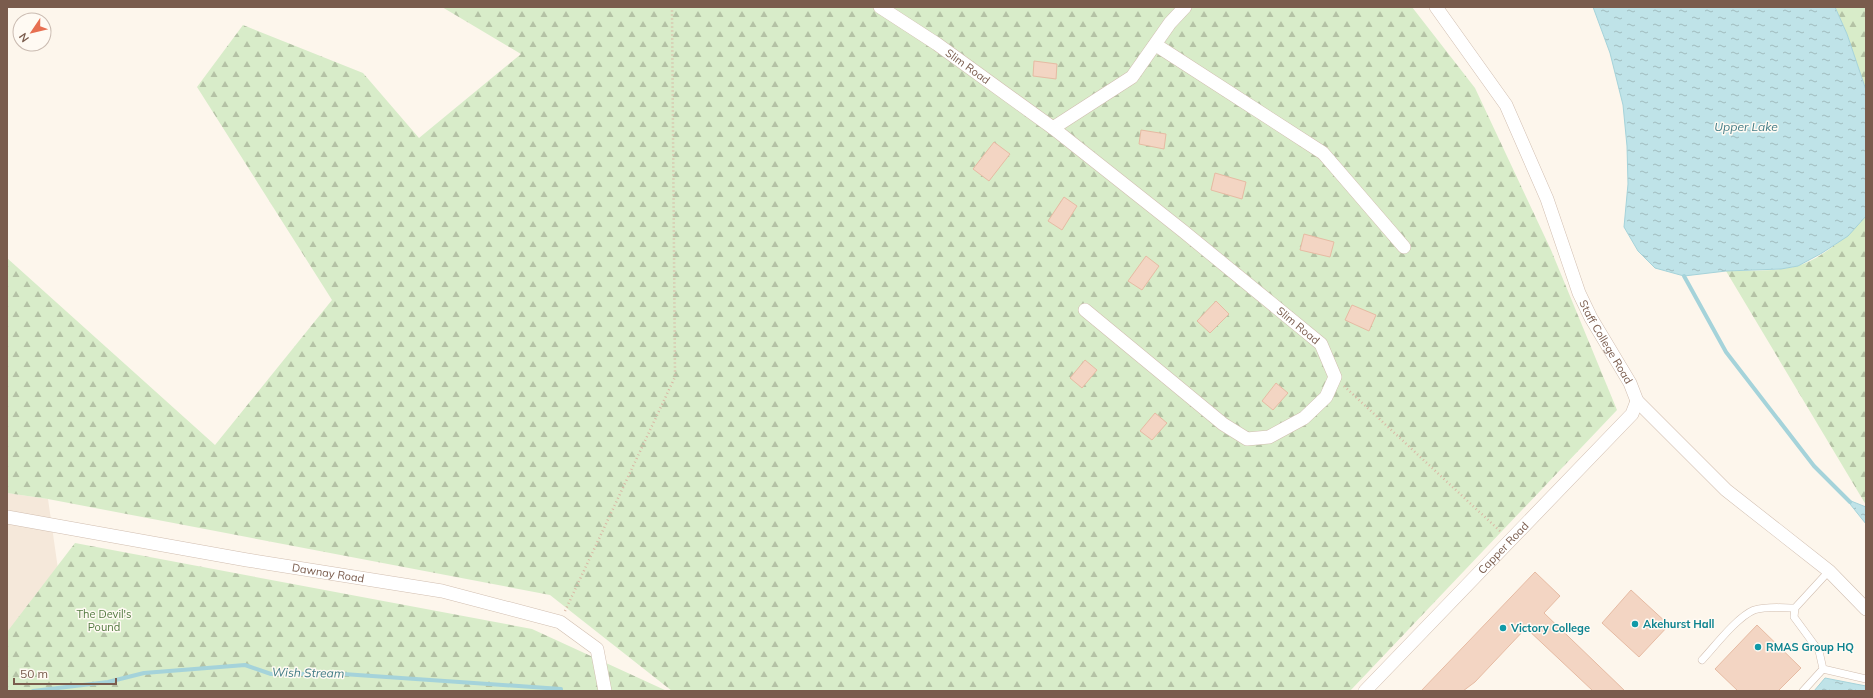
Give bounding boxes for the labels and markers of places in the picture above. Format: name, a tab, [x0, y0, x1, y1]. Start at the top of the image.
place label: Akehurst Hall	[1643, 617, 1715, 631]
marker: Akehurst Hall	[1630, 619, 1640, 629]
place label: Victory College	[1510, 621, 1590, 635]
marker: Victory College	[1498, 623, 1508, 633]
place label: RMAS Group HQ	[1766, 640, 1854, 654]
marker: RMAS Group HQ	[1753, 642, 1763, 652]

